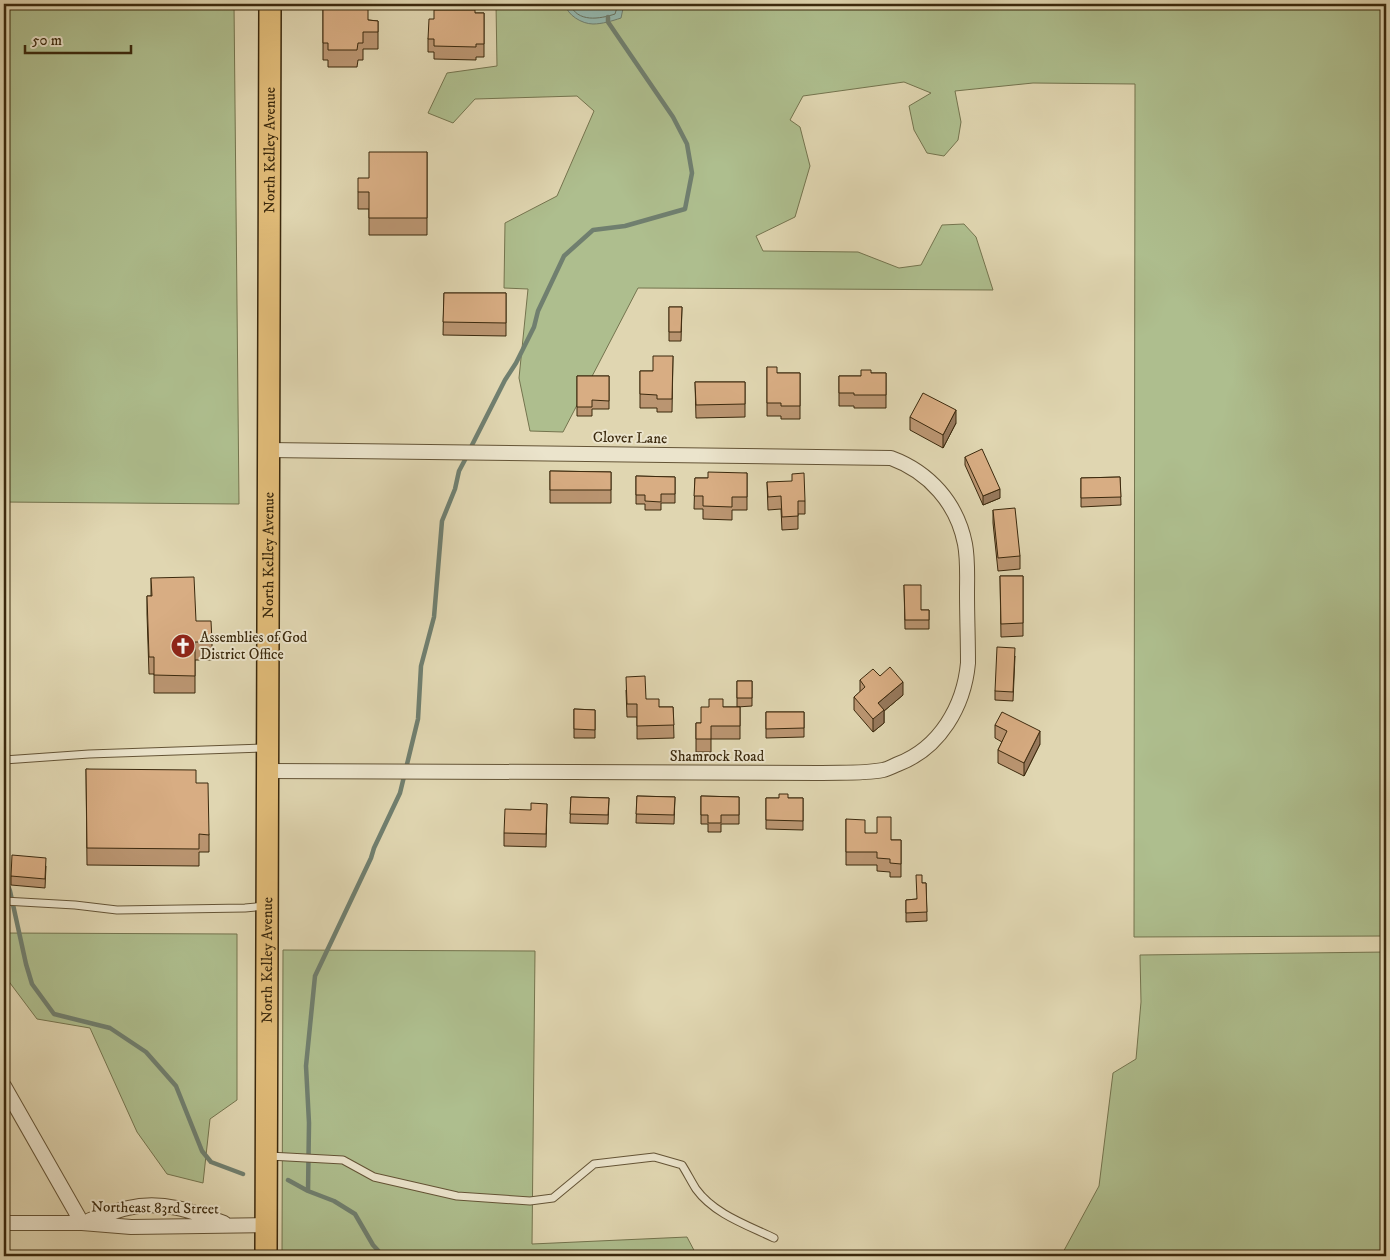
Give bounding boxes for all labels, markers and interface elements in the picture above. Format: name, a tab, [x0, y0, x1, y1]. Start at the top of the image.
scale bar	[25, 22, 131, 54]
text: 50 m	[32, 31, 62, 50]
street label: North Kelley Avenue	[260, 87, 279, 213]
street label: Clover Lane	[593, 428, 667, 448]
street label: North Kelley Avenue	[259, 492, 278, 618]
place label: Assemblies of God District Office	[200, 628, 308, 664]
church icon: Assemblies of God District Office	[170, 633, 196, 659]
street label: Shamrock Road	[670, 747, 765, 766]
street label: North Kelley Avenue	[257, 897, 277, 1023]
street label: Northeast 83rd Street	[91, 1197, 219, 1219]

